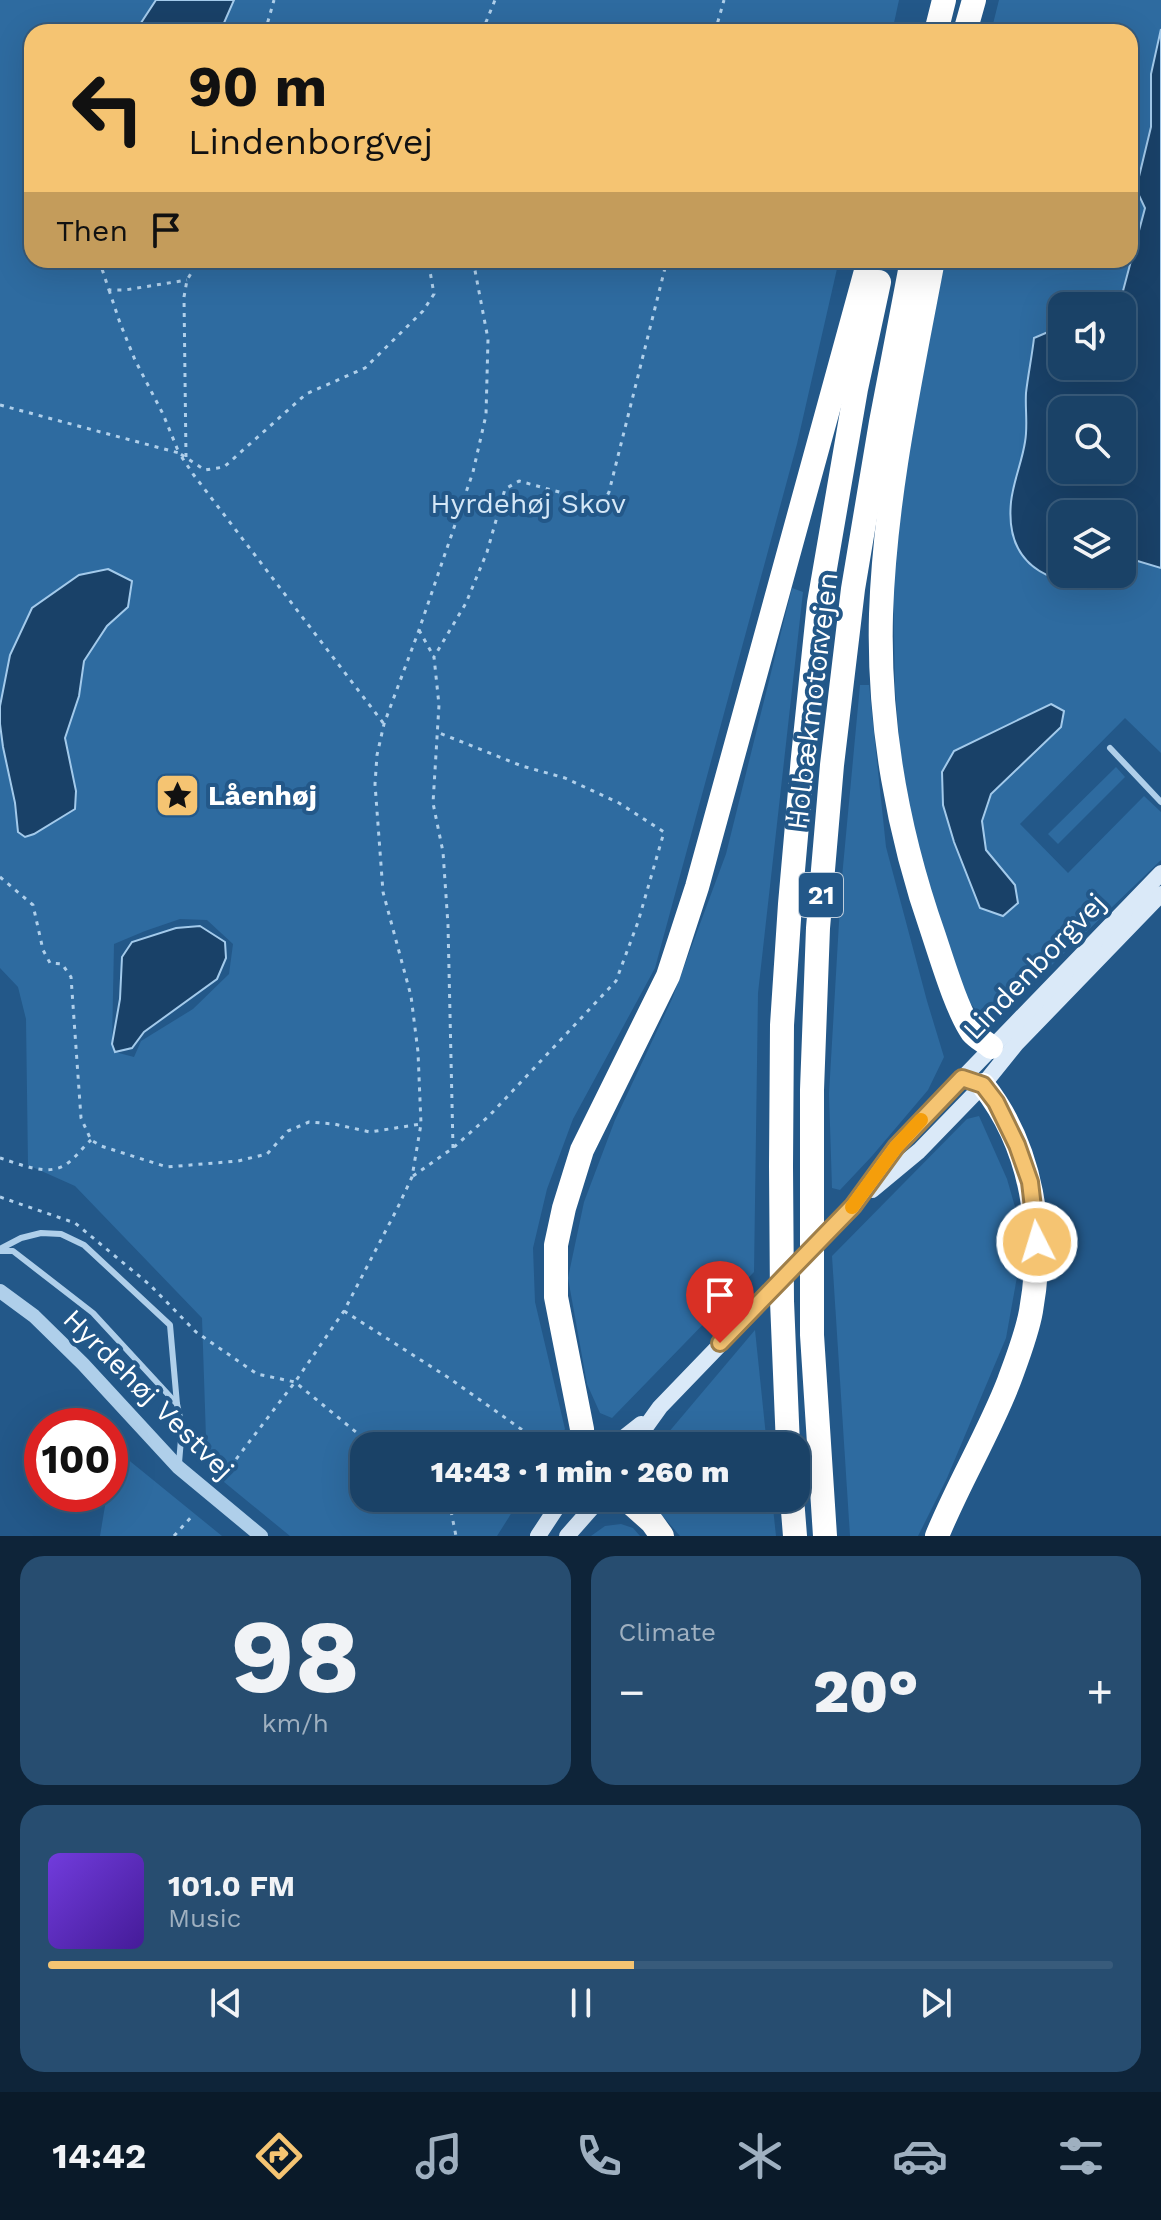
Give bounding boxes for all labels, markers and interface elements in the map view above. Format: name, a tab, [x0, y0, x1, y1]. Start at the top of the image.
text: 90 m	[188, 54, 327, 120]
icon: left	[56, 56, 160, 160]
text: Lindenborgvej	[188, 121, 433, 163]
icon: arrive	[144, 208, 188, 252]
text: Then	[56, 213, 128, 248]
map controls	[1048, 292, 1136, 588]
button: sound	[1048, 292, 1136, 380]
button: search	[1048, 396, 1136, 484]
park label: Hyrdehøj Skov	[430, 487, 626, 520]
button: layers	[1048, 500, 1136, 588]
street label: Holbækmotorvejen	[780, 570, 845, 832]
place icon: Låenhøj	[153, 771, 201, 819]
place label: Låenhøj	[208, 779, 317, 812]
road number: 21	[799, 873, 843, 917]
street label: Lindenborgvej	[956, 886, 1112, 1046]
position arrow	[995, 1200, 1079, 1284]
pin	[686, 1261, 754, 1343]
icon: arrive	[698, 1273, 742, 1317]
street label: Hyrdehøj Vestvej	[57, 1302, 241, 1486]
speed limit sign: 100	[24, 1408, 128, 1512]
text: 14:43 · 1 min · 260 m	[431, 1454, 729, 1489]
text: 98	[231, 1595, 360, 1717]
text: Climate	[619, 1617, 716, 1647]
text: 20°	[813, 1656, 919, 1727]
text: −	[619, 1666, 645, 1718]
text: +	[1086, 1666, 1113, 1718]
text: km/h	[262, 1708, 329, 1738]
text: 101.0 FM	[168, 1868, 295, 1903]
text: Music	[168, 1903, 241, 1933]
icon: previous	[204, 1981, 248, 2025]
icon: pause	[559, 1981, 603, 2025]
icon: next	[914, 1981, 958, 2025]
icon: directions	[251, 2128, 307, 2184]
icon: music	[411, 2128, 467, 2184]
icon: phone	[571, 2128, 627, 2184]
icon: climate	[732, 2128, 788, 2184]
icon: car	[892, 2128, 948, 2184]
icon: filters	[1053, 2128, 1109, 2184]
text: 14:42	[52, 2135, 146, 2177]

